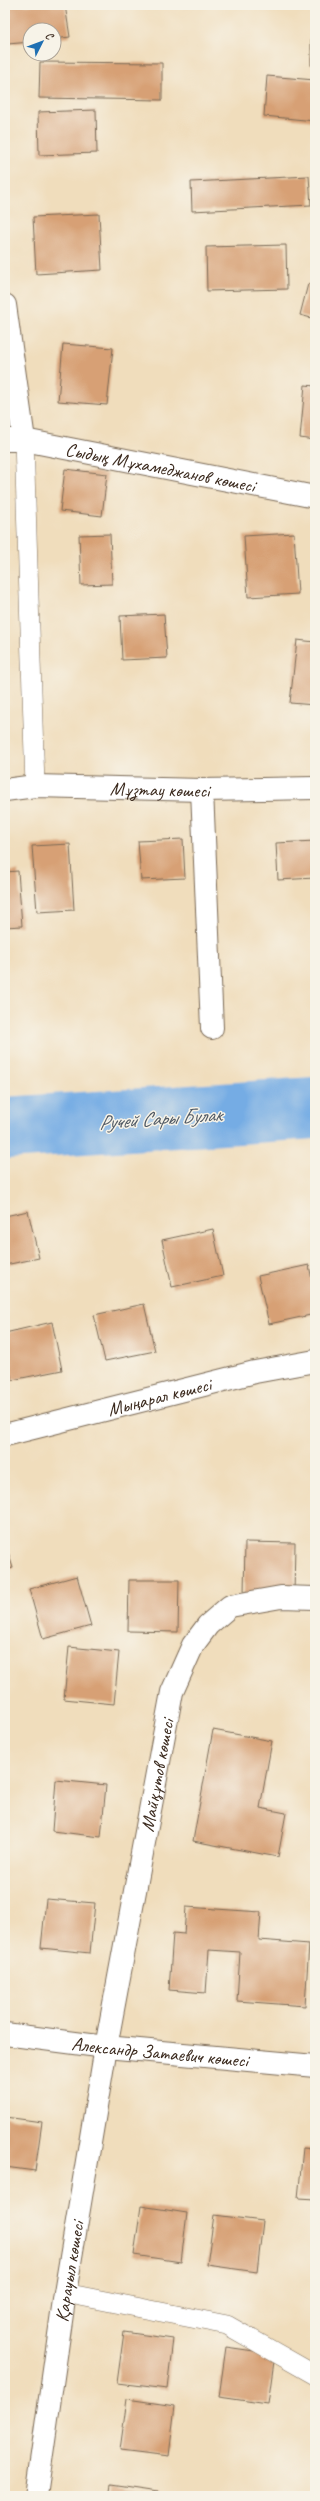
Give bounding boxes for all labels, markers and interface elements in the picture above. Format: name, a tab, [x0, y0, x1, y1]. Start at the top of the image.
north arrow	[22, 22, 62, 62]
text: С	[42, 29, 58, 43]
street label: Сыдық Мұхамеджанов көшесі	[63, 437, 260, 498]
street label: Мұзтау көшесі	[110, 777, 212, 803]
water label: Ручей Сары Булак	[98, 1101, 226, 1135]
street label: Мыңарал көшесі	[105, 1372, 216, 1422]
street label: Майқұтов көшесі	[135, 1715, 180, 1834]
street label: Александр Затаевич көшесі	[70, 2032, 252, 2073]
street label: Қарауыл көшесі	[50, 2217, 90, 2324]

